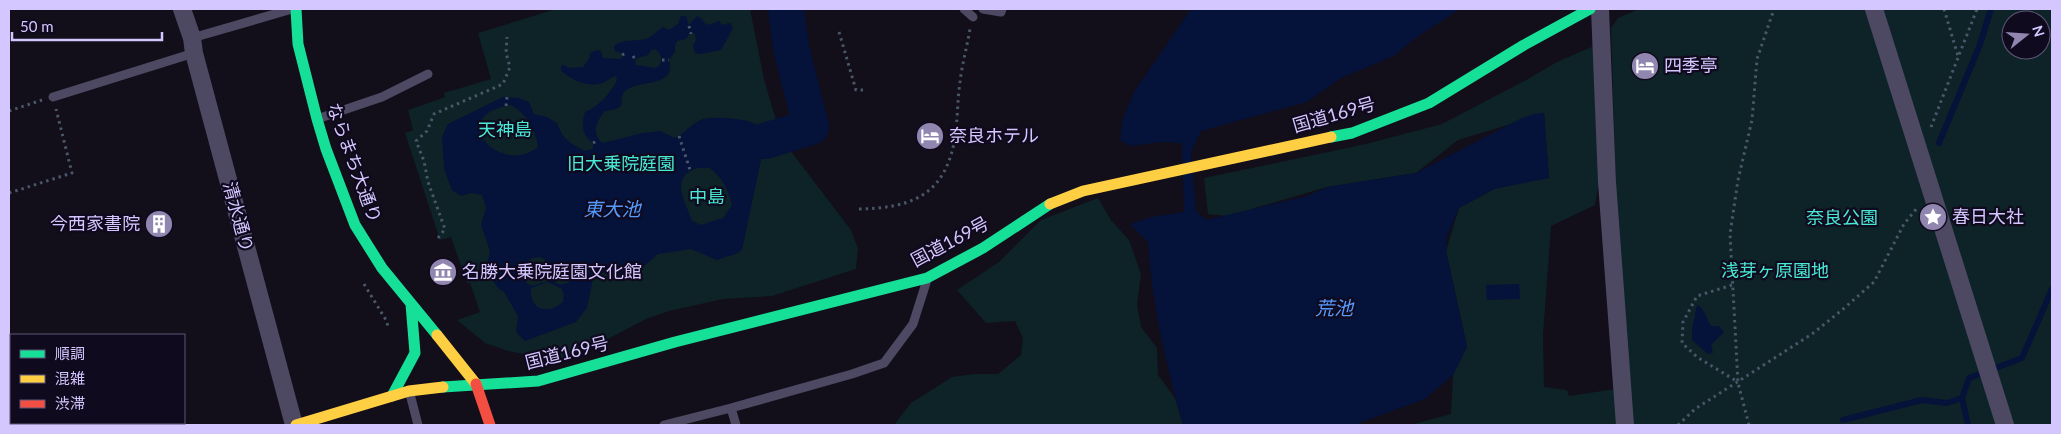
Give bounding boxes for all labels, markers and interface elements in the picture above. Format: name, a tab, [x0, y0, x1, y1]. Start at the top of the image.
scale bar	[12, 10, 162, 42]
north arrow	[2001, 10, 2051, 60]
text: 50 m	[20, 17, 54, 35]
text: N	[2029, 23, 2049, 39]
hotel icon: 四季亭	[1630, 51, 1660, 81]
place label: 四季亭	[1664, 54, 1718, 76]
street label: 国道169号	[1290, 92, 1378, 136]
street label: ならまち大通り	[323, 100, 387, 226]
park label: 天神島	[478, 118, 532, 140]
hotel icon: 奈良ホテル	[915, 121, 945, 151]
place label: 奈良ホテル	[949, 124, 1039, 146]
park label: 旧大乗院庭園	[567, 152, 675, 174]
street label: 清水通り	[219, 179, 259, 254]
park label: 中島	[689, 185, 725, 207]
water label: 東大池	[583, 197, 642, 220]
place icon: 春日大社	[1918, 202, 1948, 232]
place label: 春日大社	[1952, 205, 2024, 227]
park label: 奈良公園	[1806, 206, 1878, 228]
building icon: 今西家書院	[144, 209, 174, 239]
street label: 国道169号	[907, 211, 992, 271]
place label: 今西家書院	[50, 212, 140, 234]
museum icon: 名勝大乗院庭園文化館	[428, 257, 458, 287]
park label: 浅芽ヶ原園地	[1721, 259, 1829, 281]
place label: 名勝大乗院庭園文化館	[462, 260, 642, 282]
water label: 荒池	[1315, 296, 1355, 319]
street label: 国道169号	[523, 331, 611, 373]
legend	[10, 334, 185, 424]
text: 順調	[55, 344, 85, 362]
text: 混雑	[55, 369, 85, 387]
text: 渋滞	[55, 394, 85, 412]

